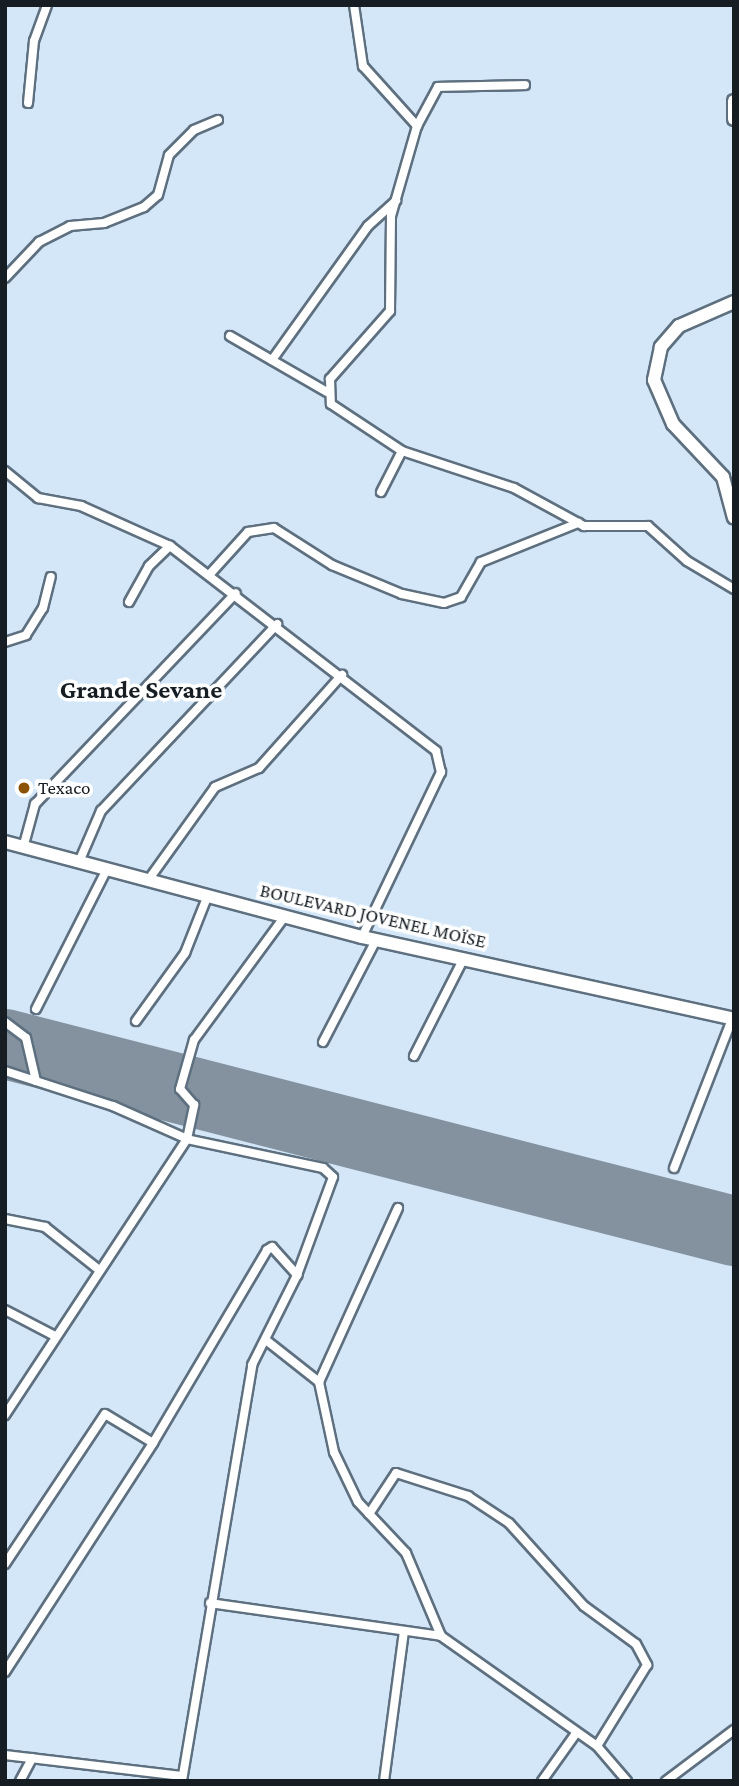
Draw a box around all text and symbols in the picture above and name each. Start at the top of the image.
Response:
district label: Grande Sevane [60,674,222,706]
place label: Texaco [38,777,91,799]
marker: Texaco [16,780,32,796]
street label: BOULEVARD JOVENEL MOÏSE [258,879,488,953]

